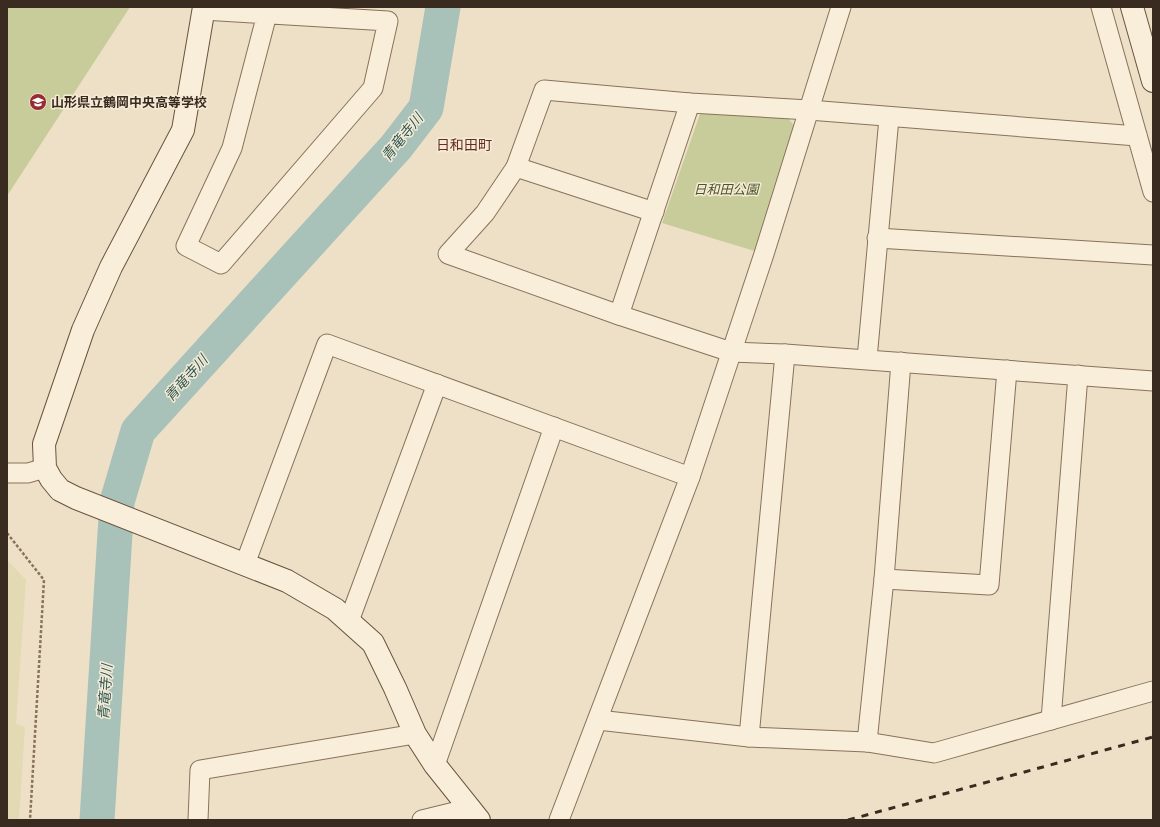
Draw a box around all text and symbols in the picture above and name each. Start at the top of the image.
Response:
school or university icon: 山形県立鶴岡中央高等学校 [28,92,48,112]
place label: 山形県立鶴岡中央高等学校 [51,95,207,110]
water label: 青竜寺川 [378,109,427,164]
district label: 日和田町 [436,137,492,153]
park label: 日和田公園 [693,182,760,197]
water label: 青竜寺川 [161,350,212,404]
water label: 青竜寺川 [95,662,115,720]

